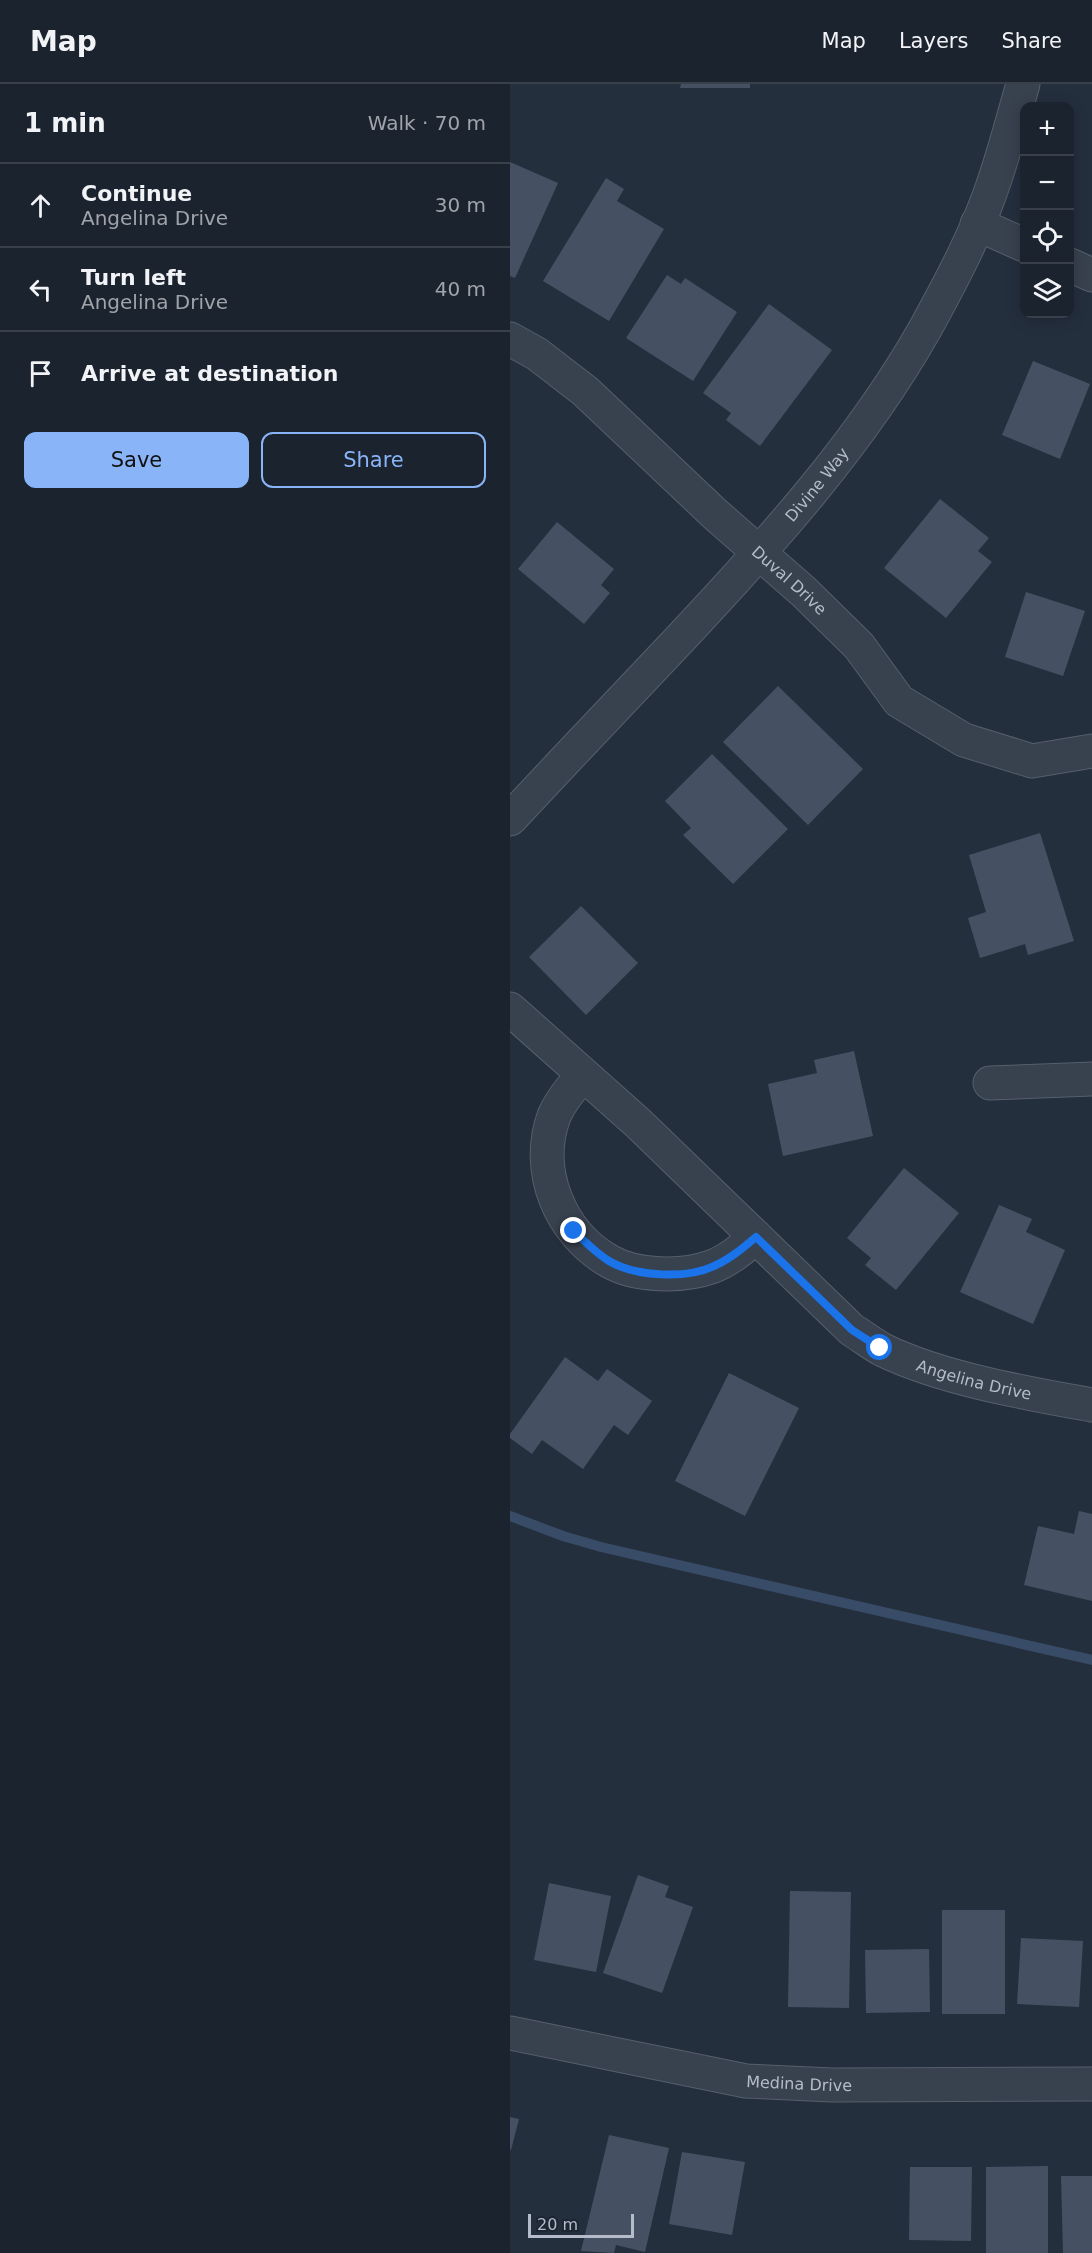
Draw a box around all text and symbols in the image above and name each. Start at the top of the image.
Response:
text: Map [30,25,97,58]
text: Map [822,29,866,53]
text: Layers [899,29,968,53]
text: Share [1001,29,1062,53]
map controls [1020,102,1074,318]
button: + [1020,102,1074,156]
text: 1 min [24,108,106,138]
text: Walk · 70 m [368,111,486,135]
button: − [1020,156,1074,210]
text: Continue [81,181,192,206]
icon: ahead [24,189,57,222]
text: 30 m [435,193,486,217]
text: Angelina Drive [81,206,228,230]
button: locate [1020,210,1074,264]
button: layers [1020,264,1074,318]
text: Turn left [81,265,186,290]
icon: left [24,273,57,306]
text: 40 m [435,277,486,301]
text: Angelina Drive [81,290,228,314]
icon: arrive [24,357,57,390]
text: Arrive at destination [81,361,338,386]
button: Save [24,432,249,488]
button: Share [261,432,486,488]
street label: Divine Way [781,444,852,525]
street label: Duval Drive [748,541,831,619]
route end [560,1217,586,1243]
route start [866,1334,892,1360]
street label: Angelina Drive [914,1355,1033,1403]
street label: Medina Drive [746,2072,852,2095]
scale bar [528,2211,634,2238]
text: 20 m [537,2215,578,2234]

